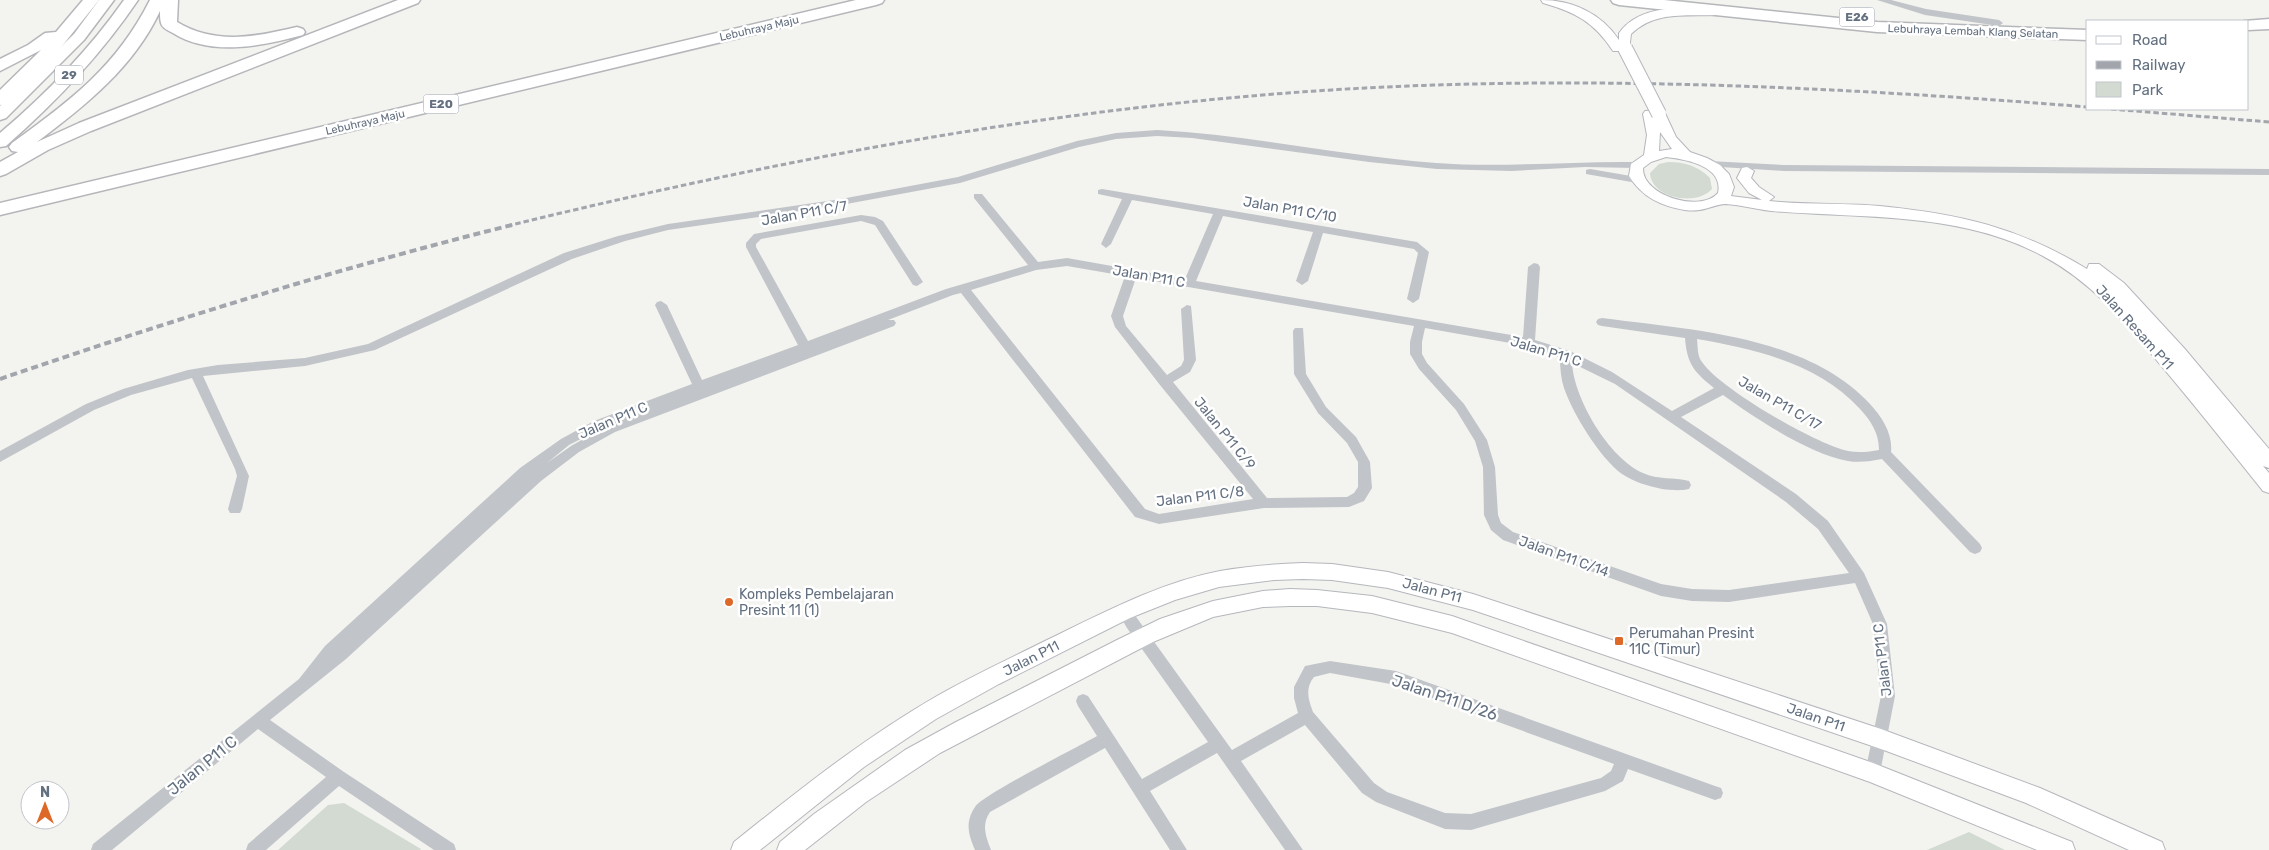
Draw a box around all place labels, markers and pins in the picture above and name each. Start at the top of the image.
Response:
place label: Kompleks Pembelajaran Presint 11 (1) [739,586,894,619]
marker: Kompleks Pembelajaran Presint 11 (1) [723,596,735,608]
place label: Perumahan Presint 11C (Timur) [1629,625,1755,658]
marker: Perumahan Presint 11C (Timur) [1613,635,1625,647]

